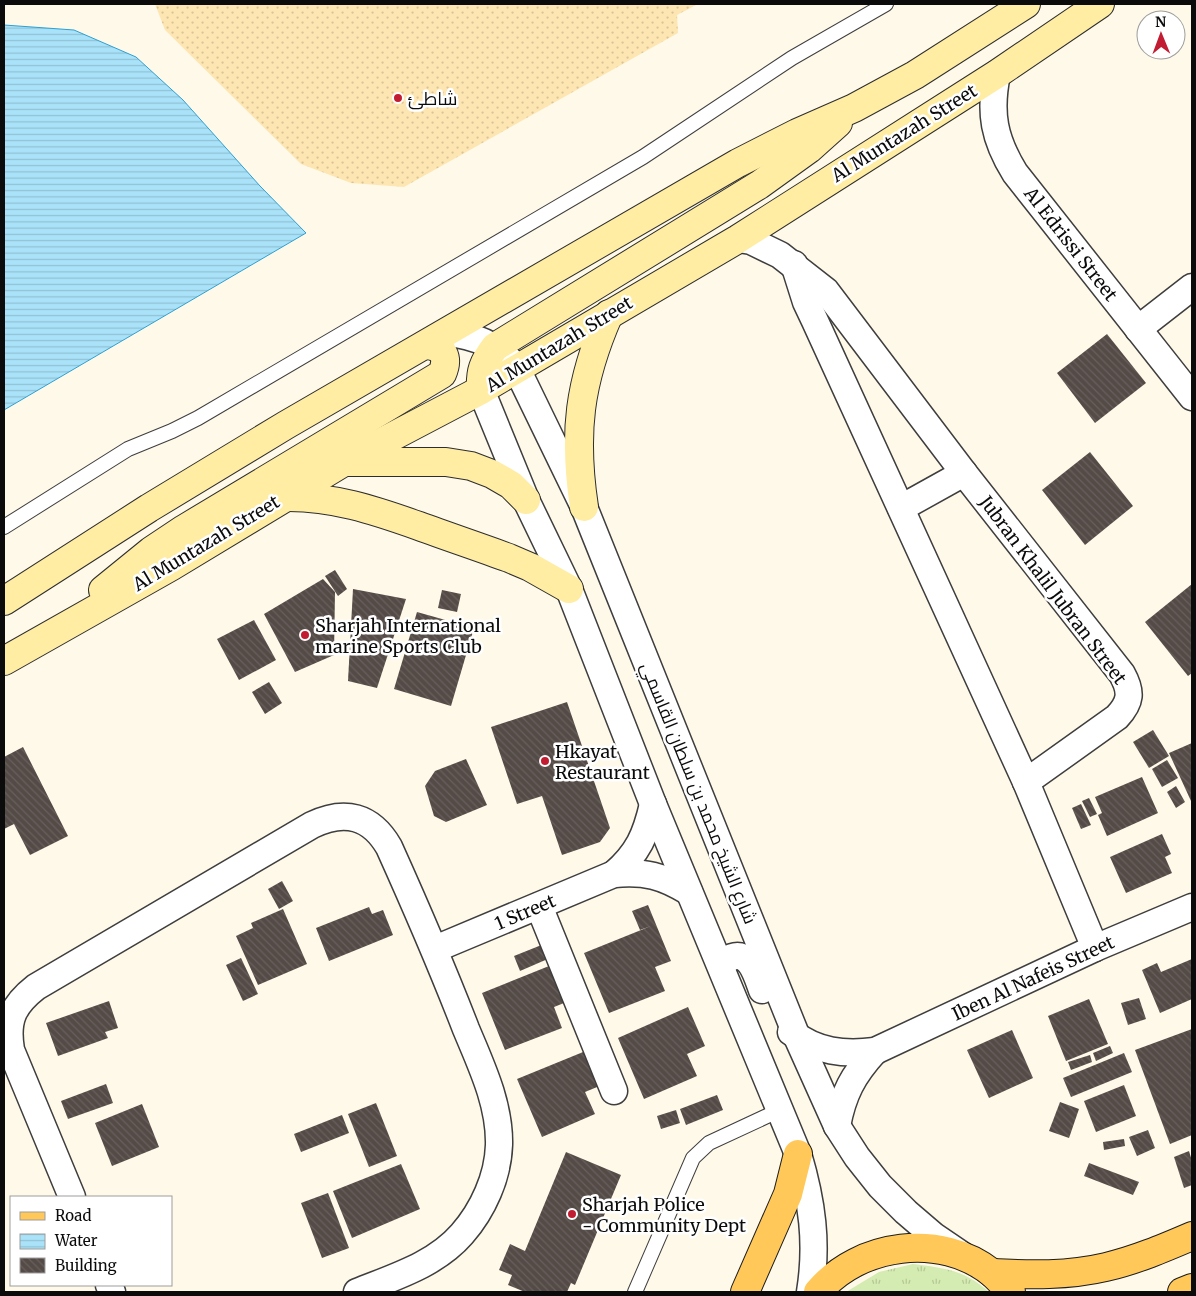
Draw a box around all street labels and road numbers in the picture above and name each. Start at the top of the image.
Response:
street label: Al Muntazah Street [826,79,981,188]
street label: Al Edrissi Street [1019,182,1123,306]
street label: Al Muntazah Street [480,291,637,397]
street label: Al Muntazah Street [127,490,284,596]
street label: Jubran Khalil Jubran Street [974,490,1132,689]
street label: شارع الشيخ محمد بن سلطان القاسمي [633,659,762,928]
street label: 1 Street [491,889,559,935]
street label: Iben Al Nafeis Street [948,930,1118,1026]

